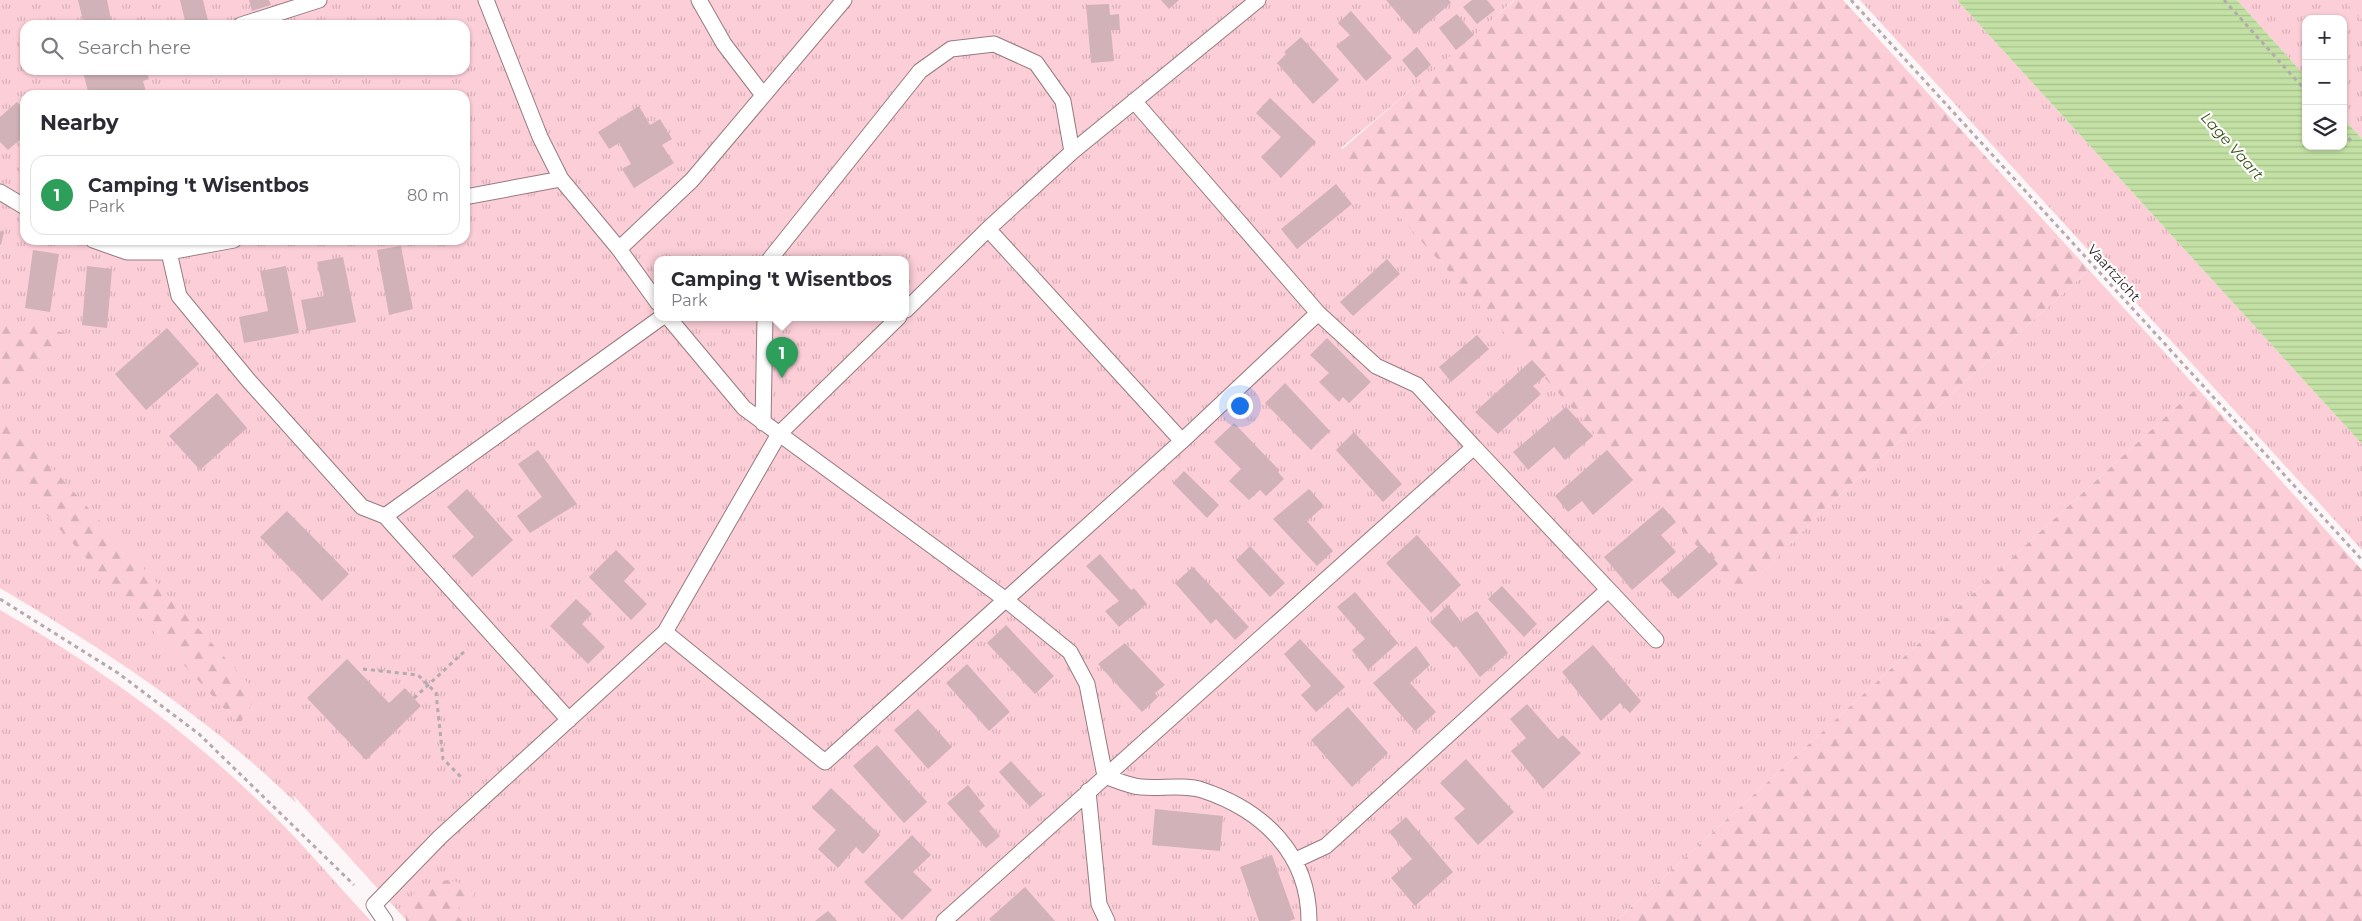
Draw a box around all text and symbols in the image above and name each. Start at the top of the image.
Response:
map controls [2302,15,2347,150]
button: + [2302,15,2347,60]
search box [20,20,470,75]
icon: search [38,34,66,62]
text: Search here [78,36,191,59]
button: − [2302,60,2347,105]
button: layers [2302,105,2347,150]
water label: Lage Vaart [2197,108,2268,183]
text: Nearby [40,110,119,135]
text: Camping 't Wisentbos [88,174,309,197]
text: 1 [54,186,60,205]
text: 80 m [407,186,449,205]
text: Park [88,197,125,216]
street label: Vaartzicht [2084,241,2145,306]
popup [654,256,909,321]
text: Camping 't Wisentbos [671,268,892,291]
text: Park [671,291,708,310]
pin: 1 [766,337,798,378]
your location [1227,393,1253,419]

